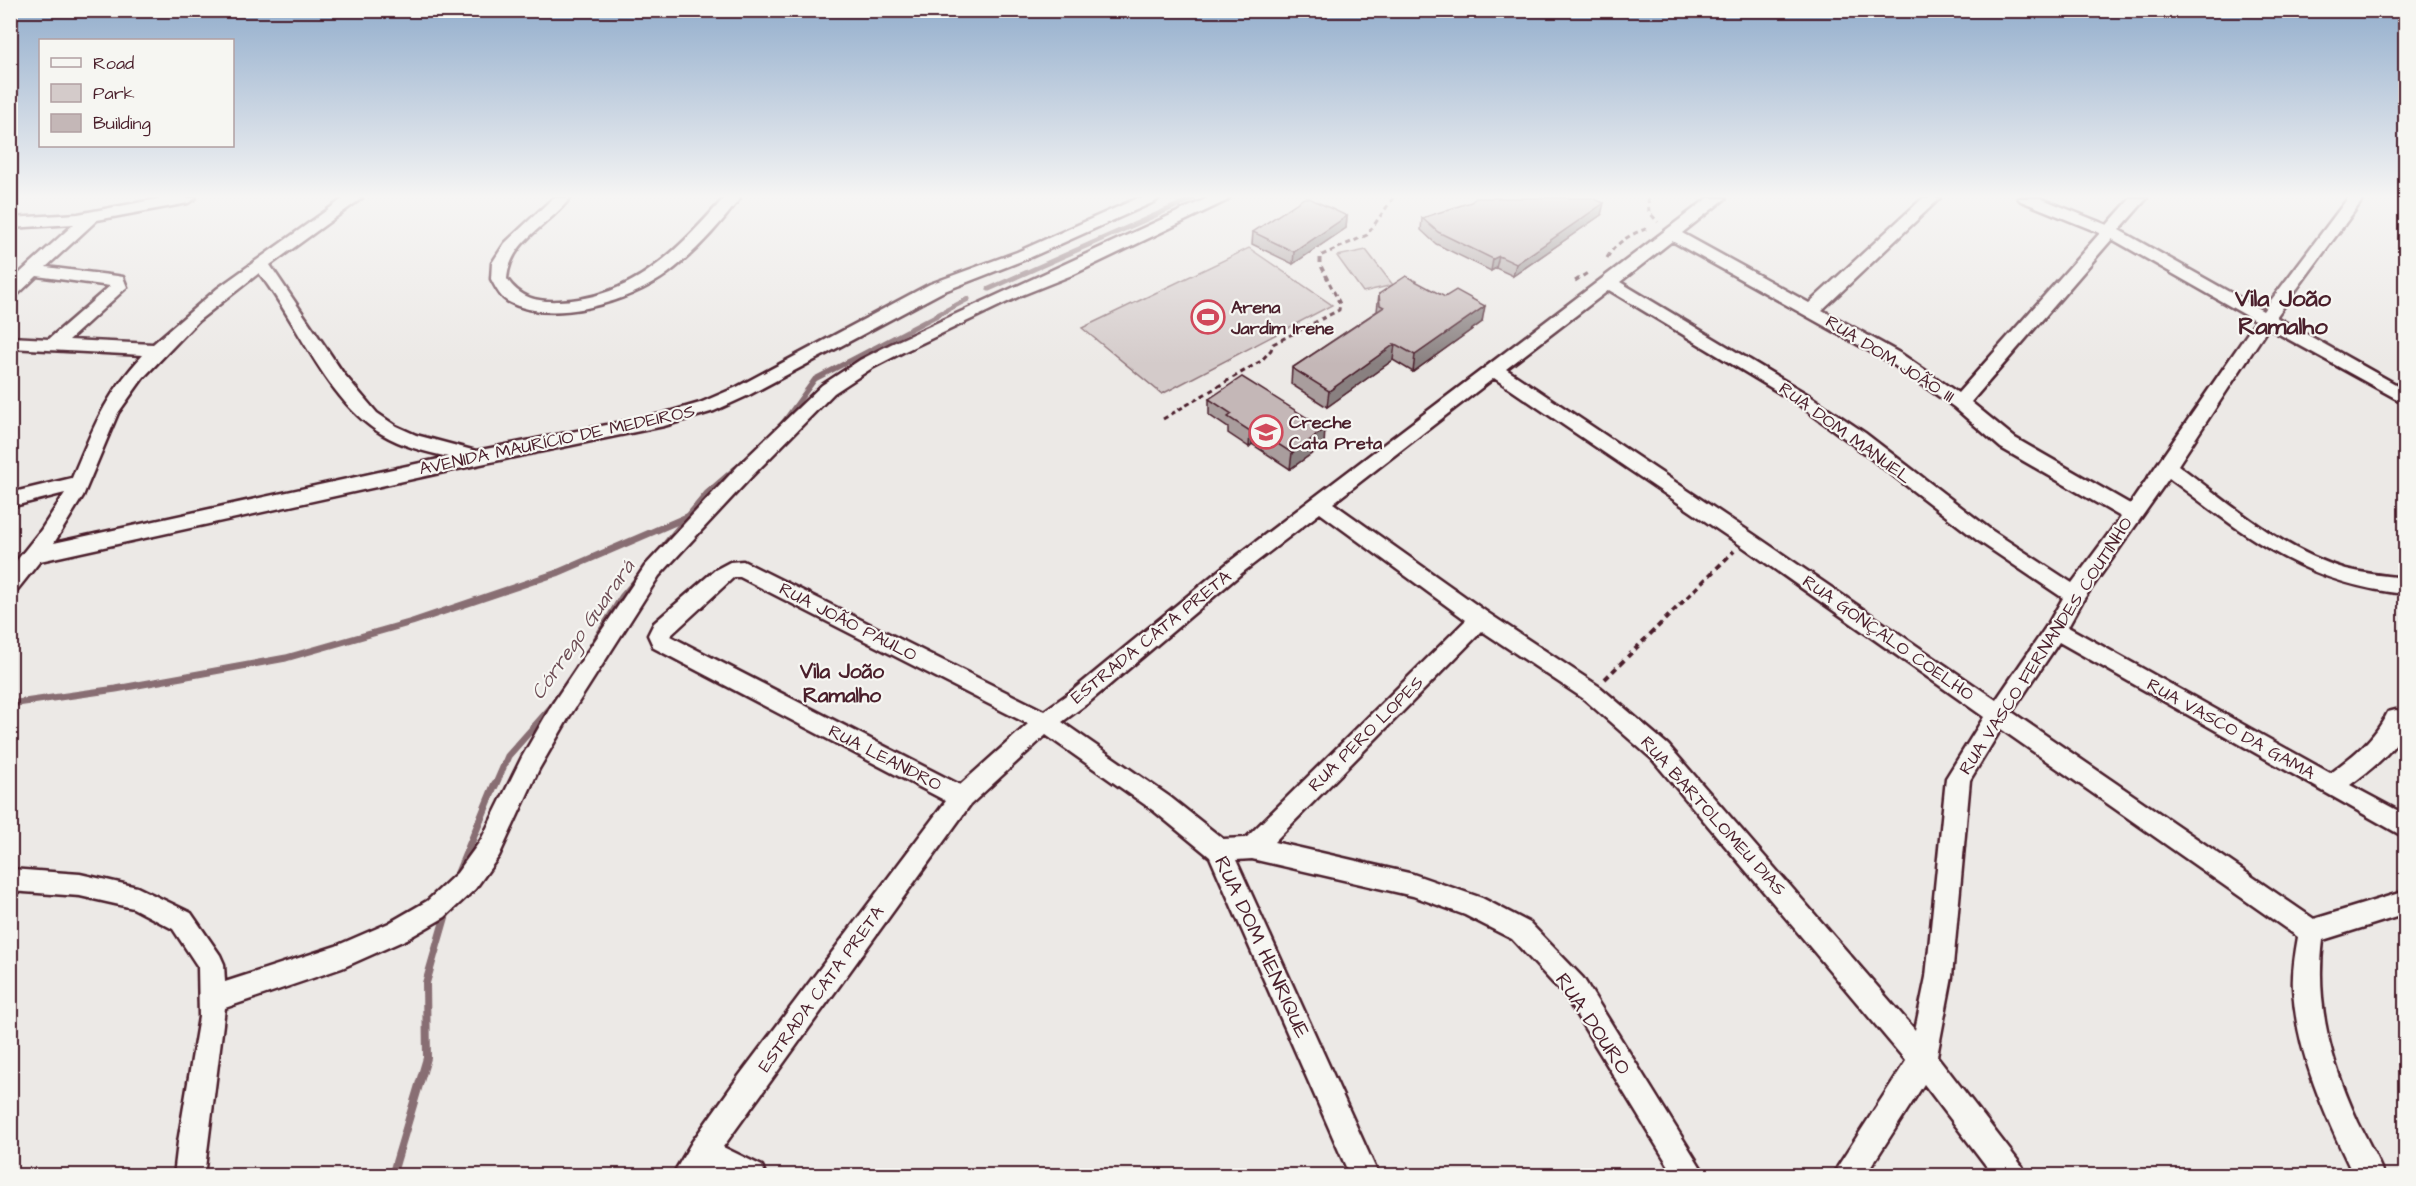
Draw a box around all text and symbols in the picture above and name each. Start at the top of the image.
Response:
legend [39,39,234,147]
text: Road [93,51,134,76]
text: Park [93,81,135,106]
text: Building [93,111,151,137]
district label: Vila João Ramalho [2234,282,2332,344]
place label: Arena Jardim Irene [1230,295,1334,341]
sports icon: Arena Jardim Irene [1190,299,1226,335]
street label: RUA DOM JOÃO III [1821,309,1959,409]
street label: RUA DOM MANUEL [1774,376,1917,490]
street label: AVENIDA MAURÍCIO DE MEDEIROS [417,399,697,481]
place label: Creche Cata Preta [1289,410,1383,456]
school or university icon: Creche Cata Preta [1248,414,1284,450]
street label: RUA VASCO FERNANDES COUTINHO [1953,512,2139,780]
water label: Córrego Guarará [524,554,643,706]
street label: ESTRADA CATA PRETA [1065,564,1237,710]
street label: RUA GONÇALO COELHO [1797,569,1979,707]
street label: RUA JOÃO PAULO [775,576,921,668]
district label: Vila João Ramalho [799,657,884,710]
street label: RUA PERO LOPES [1303,671,1429,797]
street label: RUA VASCO DA GAMA [2142,672,2320,786]
street label: RUA LEANDRO [824,719,946,797]
street label: RUA BARTOLOMEU DIAS [1634,731,1792,901]
street label: RUA DOM HENRIQUE [1207,851,1317,1043]
street label: ESTRADA CATA PRETA [752,900,890,1077]
street label: RUA DOURO [1548,967,1638,1081]

